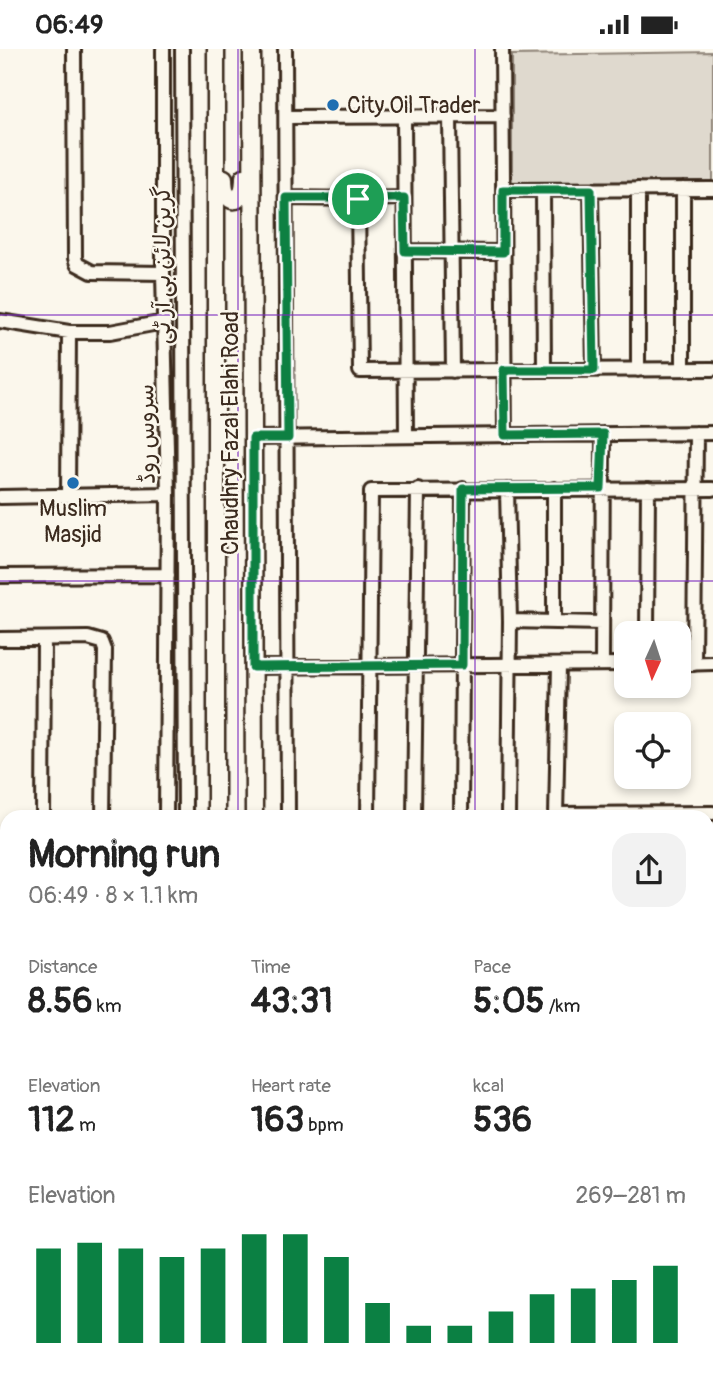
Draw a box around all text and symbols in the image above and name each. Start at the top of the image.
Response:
text: 06:49 [35,9,103,41]
place label: City Oil Trader [347,91,481,120]
marker: City Oil Trader [325,97,341,113]
pin [328,169,388,229]
icon: arrive [339,180,377,218]
street label: گرین لائن بی آر ٹی [148,186,177,344]
street label: Chaudhry Fazal Elahi Road [216,311,245,555]
street label: سروس روڈ [131,384,162,484]
marker: Muslim Masjid [65,475,81,491]
place label: Muslim Masjid [39,494,107,549]
north arrow [614,621,691,698]
map controls [614,621,691,789]
button: locate [614,712,691,789]
text: Morning run [28,831,220,879]
button: share [612,833,686,907]
text: 06:49 · 8 × 1.1 km [28,881,198,910]
text: Distance [28,955,97,979]
text: Time [251,955,290,979]
text: Pace [473,955,511,979]
text: 8.56 [28,979,93,1023]
text: 43:31 [251,979,333,1023]
text: 5:05 [473,979,545,1023]
text: km [93,994,122,1018]
text: /km [545,994,580,1018]
text: Elevation [28,1074,100,1098]
text: Heart rate [251,1074,331,1098]
text: kcal [473,1074,504,1098]
text: 112 [28,1098,75,1142]
text: 163 [251,1098,304,1142]
text: 536 [473,1098,532,1142]
text: m [75,1113,96,1137]
text: bpm [304,1113,344,1137]
text: Elevation [28,1181,116,1210]
text: 269–281 m [576,1181,686,1210]

